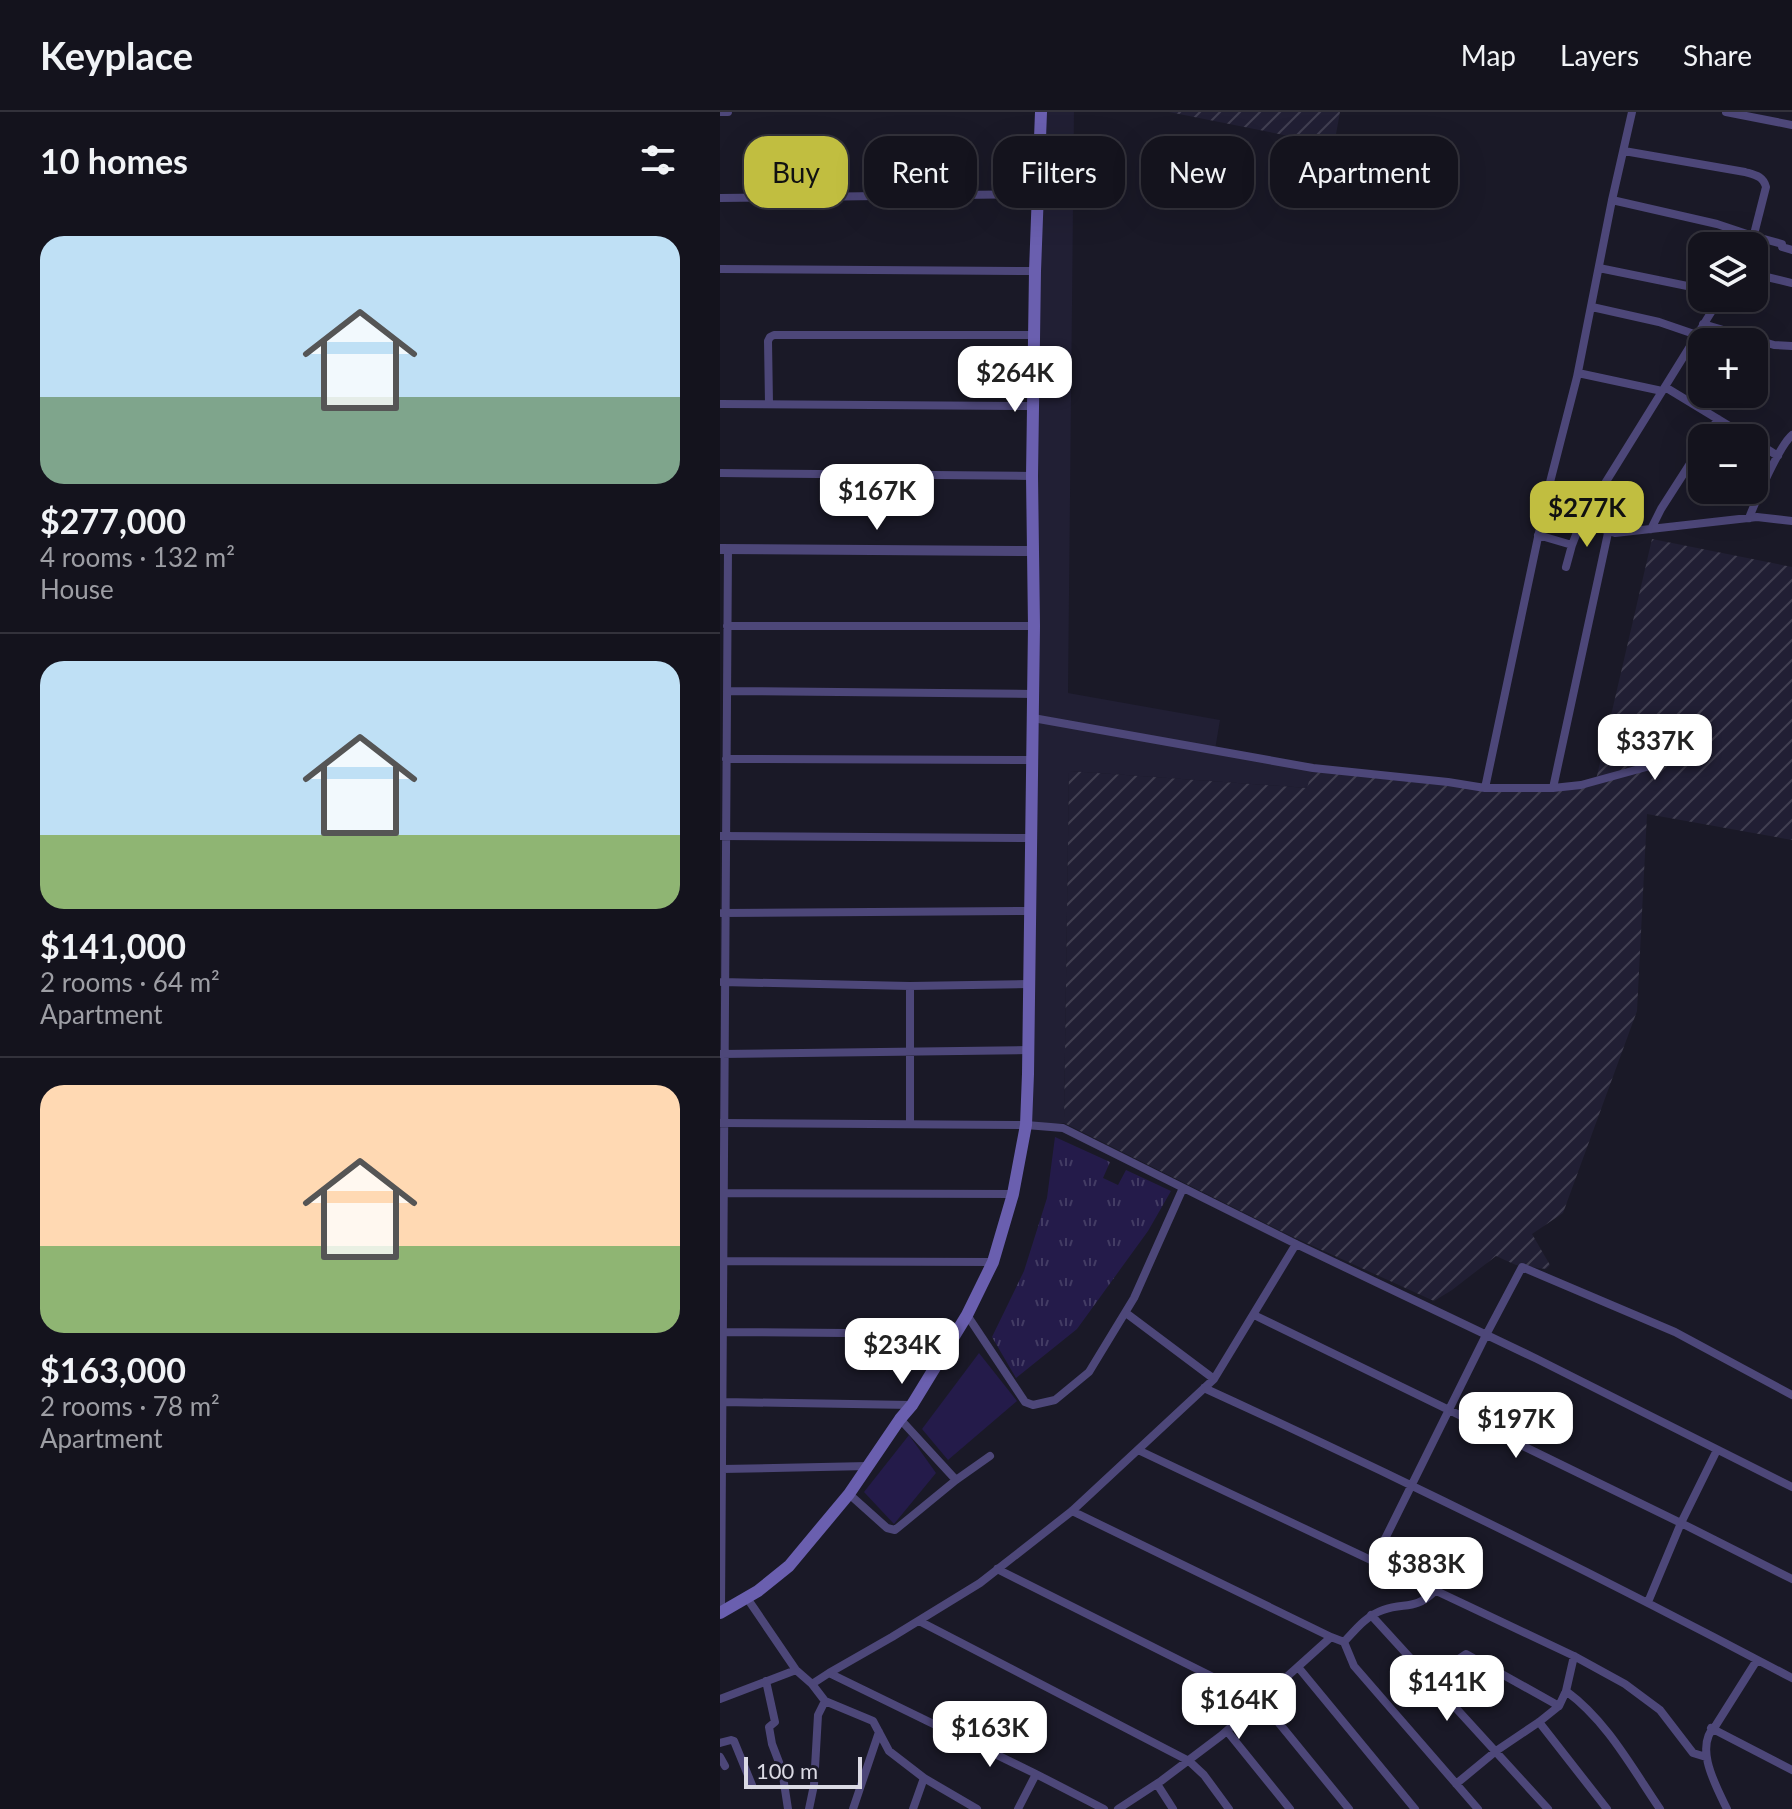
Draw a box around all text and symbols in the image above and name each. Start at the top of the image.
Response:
text: Keyplace [40,32,193,78]
text: Map [1461,38,1516,72]
text: Layers [1560,38,1639,72]
text: Share [1683,38,1752,72]
chip: Buy [744,136,848,208]
chip: Rent [864,136,977,208]
chip: Filters [993,136,1125,208]
chip: New [1141,136,1254,208]
chip: Apartment [1270,136,1458,208]
icon: filters [636,138,680,182]
text: 10 homes [40,140,188,181]
map controls [1688,232,1768,504]
button: layers [1688,232,1768,312]
icon: home [288,288,432,432]
button: + [1688,328,1768,408]
pin: $264K [959,346,1071,414]
text: $264K [976,356,1054,388]
button: − [1688,424,1768,504]
pin: $167K [821,464,933,532]
text: $167K [838,474,916,506]
pin: $277K [1531,481,1643,549]
text: $277K [1548,491,1626,523]
text: $277,000 [40,500,186,541]
text: 4 rooms · 132 m² [40,541,235,573]
text: House [40,573,114,605]
icon: home [288,713,432,857]
pin: $337K [1599,714,1711,782]
text: $337K [1616,724,1694,756]
text: $141,000 [40,925,186,966]
text: 2 rooms · 64 m² [40,966,220,998]
text: Apartment [40,998,163,1030]
icon: home [288,1137,432,1281]
pin: $234K [846,1318,958,1386]
text: $234K [863,1328,941,1360]
text: $163,000 [40,1349,186,1390]
text: 2 rooms · 78 m² [40,1390,220,1422]
pin: $197K [1460,1392,1572,1460]
text: $197K [1477,1402,1555,1434]
text: Apartment [40,1422,163,1454]
pin: $383K [1370,1537,1482,1605]
text: $383K [1387,1547,1465,1579]
pin: $141K [1391,1655,1503,1723]
text: $141K [1408,1665,1486,1697]
pin: $164K [1183,1673,1295,1741]
text: $164K [1200,1683,1278,1715]
pin: $163K [934,1701,1046,1769]
text: $163K [951,1711,1029,1743]
scale bar [744,1753,862,1789]
text: 100 m [756,1757,818,1784]

